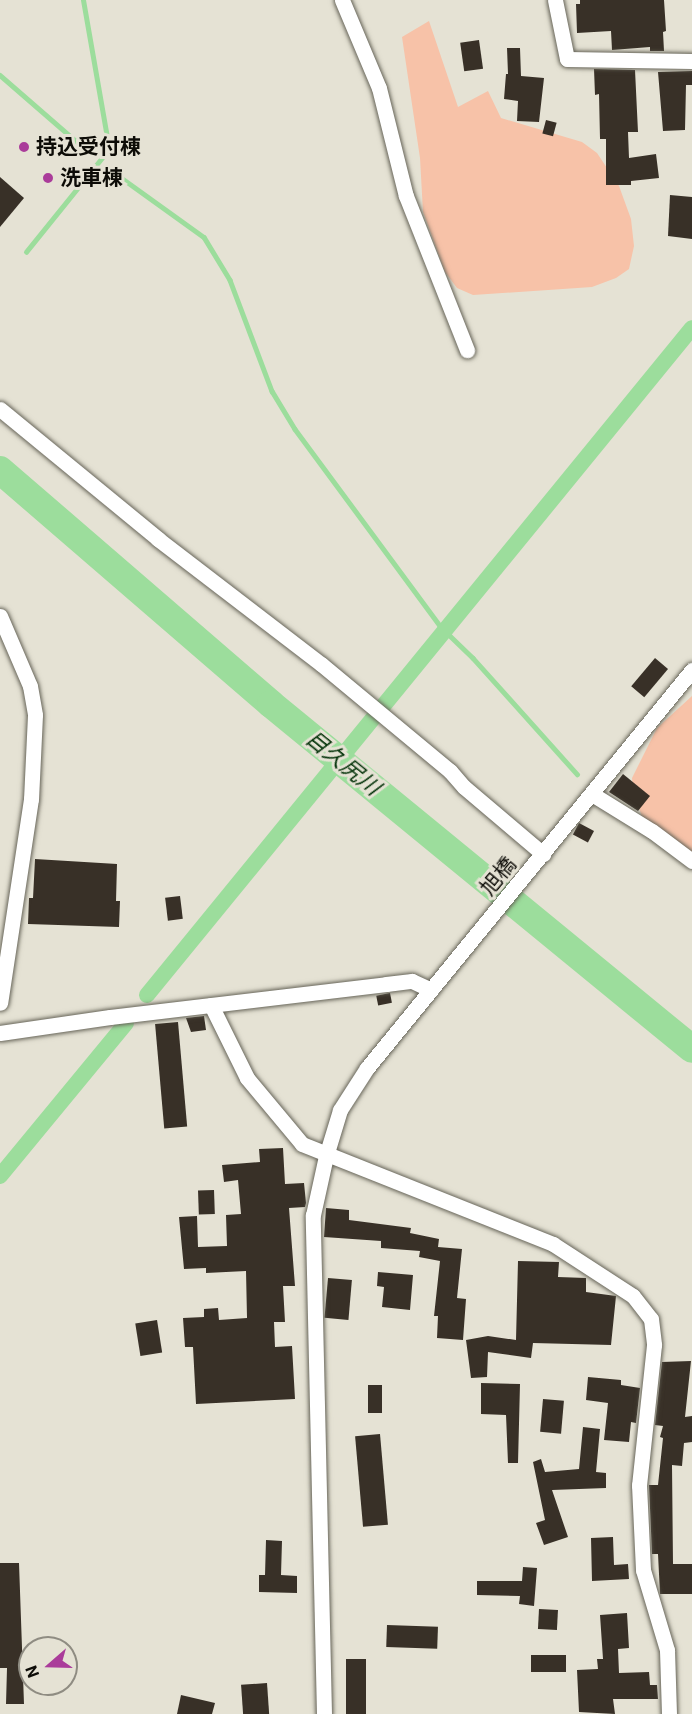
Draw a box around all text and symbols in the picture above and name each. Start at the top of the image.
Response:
place label: 持込受付棟 [36,134,141,160]
marker: 持込受付棟 [17,140,31,154]
place label: 洗車棟 [60,165,123,191]
marker: 洗車棟 [41,171,55,185]
water label: 目久尻川 [300,725,386,801]
street label: 旭橋 [475,852,521,900]
north arrow [18,1636,78,1696]
text: N [22,1663,43,1680]

